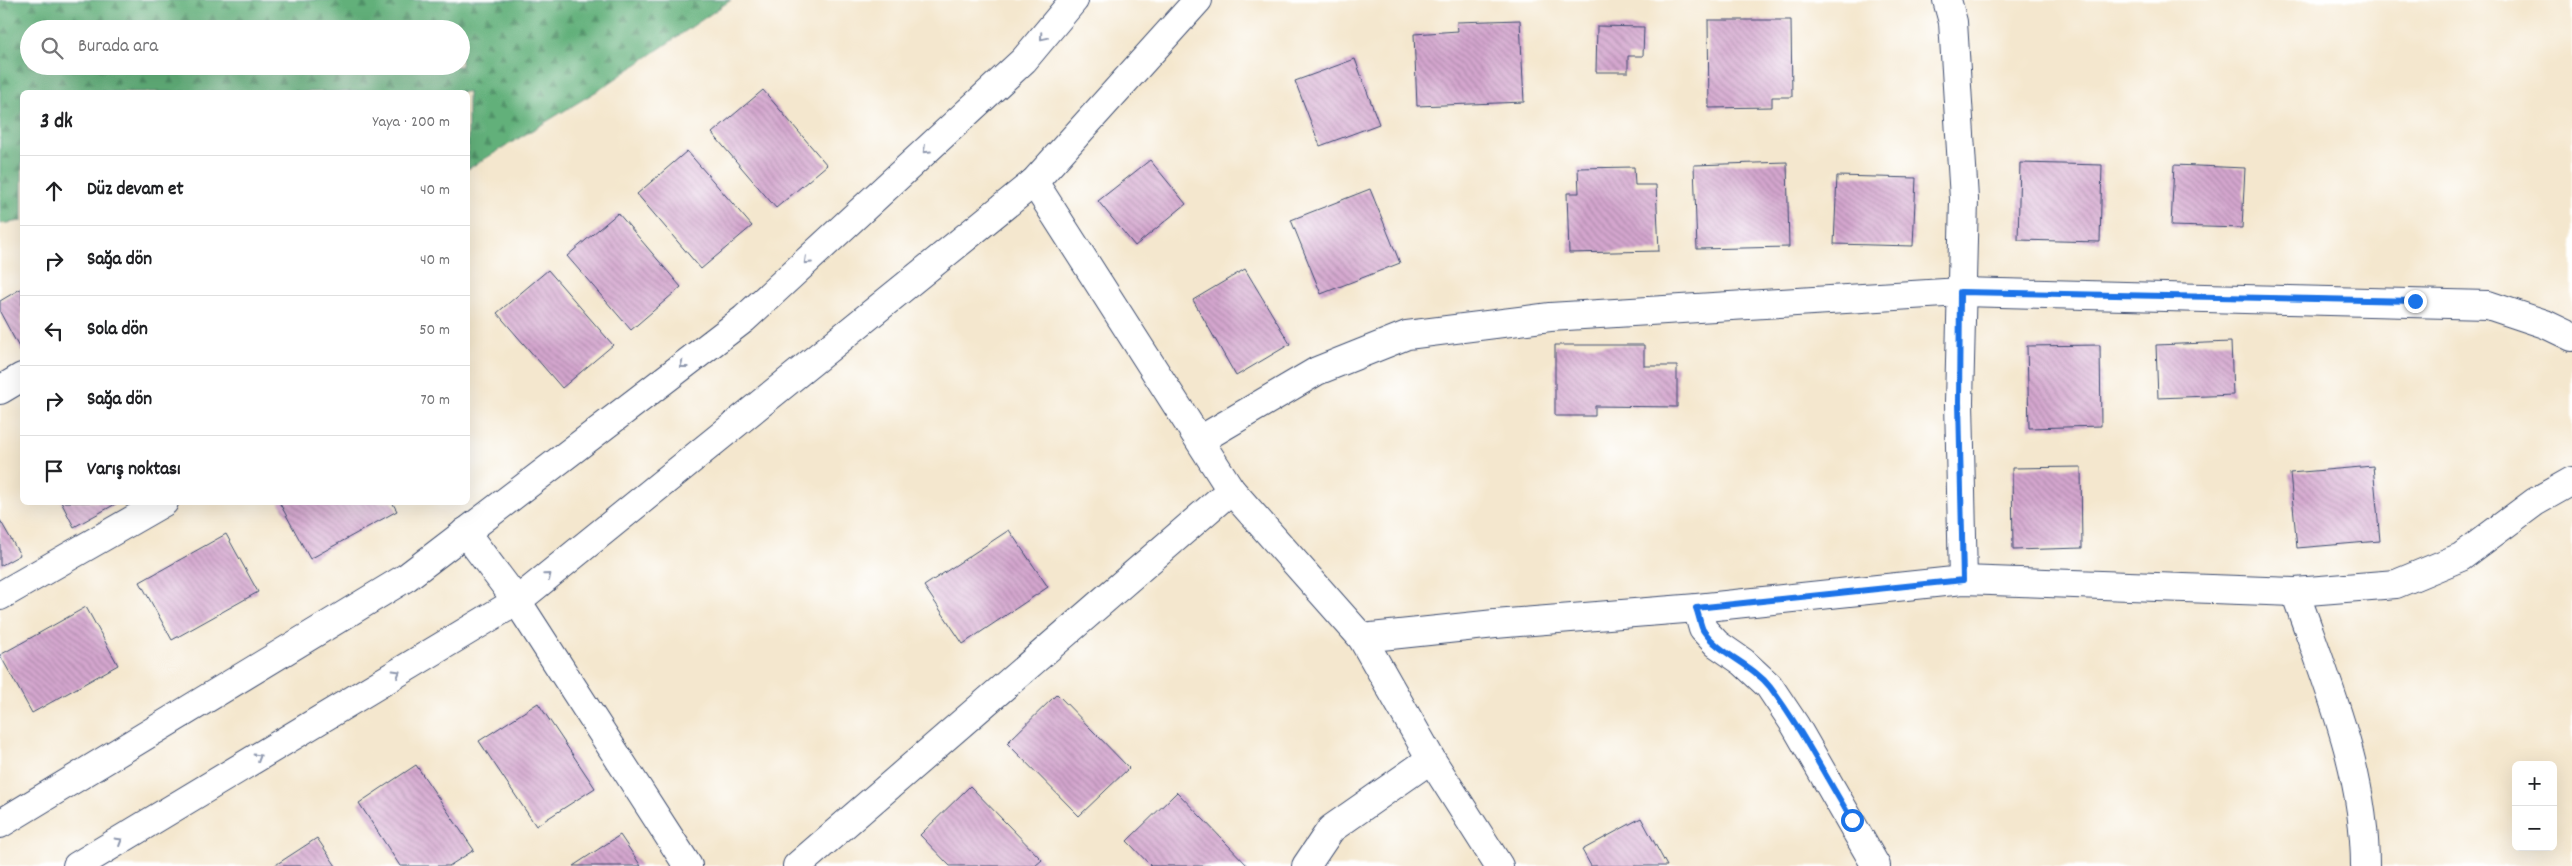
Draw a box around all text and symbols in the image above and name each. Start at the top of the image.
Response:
search box [20,20,470,75]
one-way arrow [1039,32,1048,41]
icon: search [38,34,66,62]
text: Burada ara [78,34,158,61]
text: 3 dk [40,108,73,138]
text: Yaya · 200 m [373,111,450,134]
one-way arrow [923,144,932,153]
icon: ahead [40,177,68,205]
text: Düz devam et [87,177,183,204]
text: 40 m [420,179,450,202]
icon: right [40,247,68,275]
text: Sağa dön [87,247,152,274]
text: 40 m [420,249,450,272]
one-way arrow [803,255,812,264]
route end [2404,290,2427,313]
icon: left [40,317,68,345]
text: Sola dön [87,317,148,344]
text: 50 m [419,319,450,342]
one-way arrow [680,360,689,368]
icon: right [40,387,68,415]
text: Sağa dön [87,387,152,414]
text: 70 m [420,389,450,412]
icon: arrive [40,457,68,485]
text: Varış noktası [87,457,181,484]
one-way arrow [543,572,552,581]
one-way arrow [392,670,401,680]
one-way arrow [253,753,262,763]
map controls [2512,761,2557,851]
button: + [2512,761,2557,806]
button: − [2512,806,2557,851]
route start [1841,809,1864,832]
one-way arrow [114,837,123,847]

